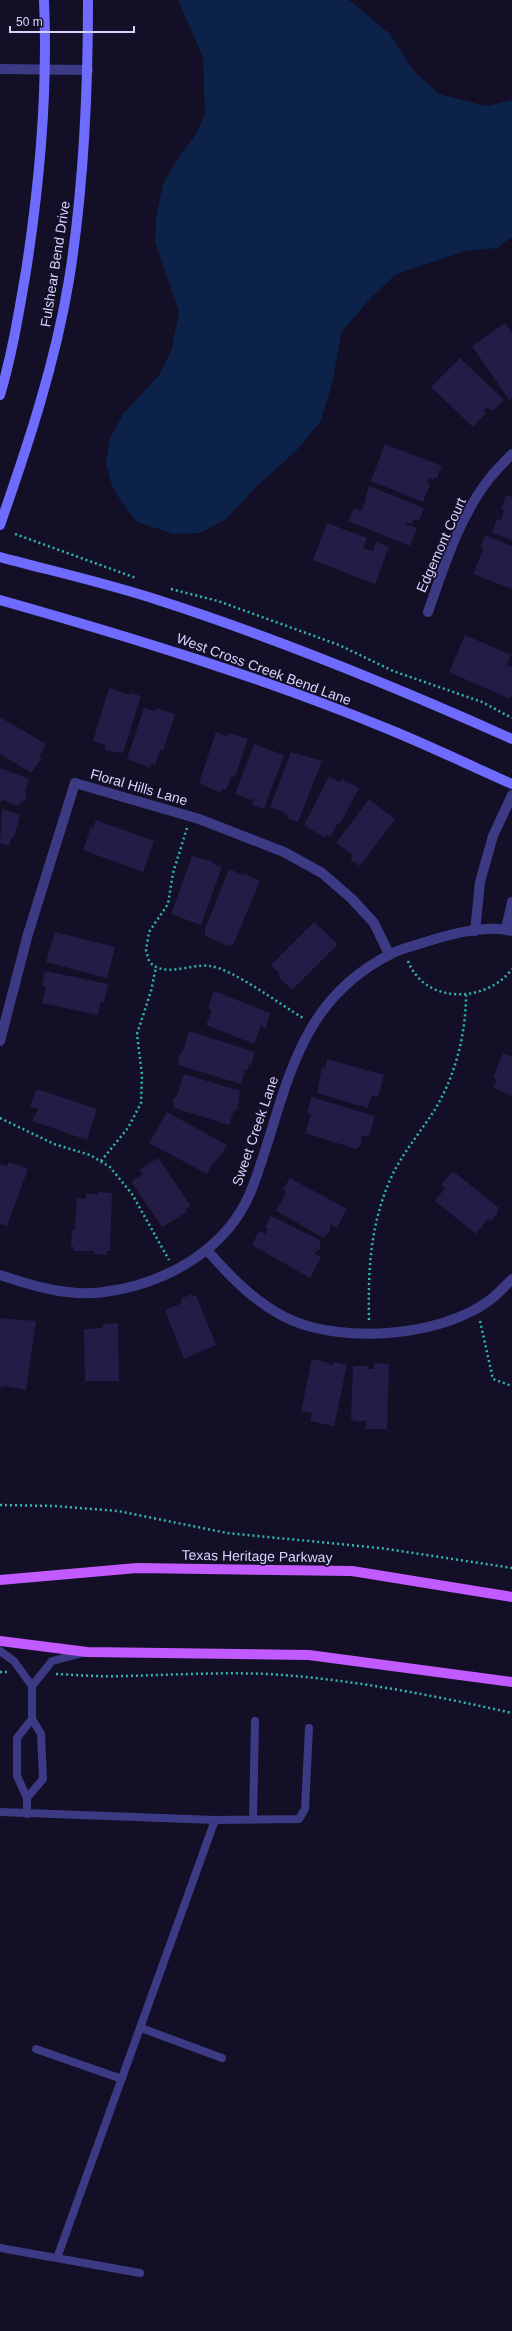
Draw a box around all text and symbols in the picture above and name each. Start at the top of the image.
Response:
scale bar [10,8,134,34]
text: 50 m [16,15,43,29]
street label: Fulshear Bend Drive [37,200,73,328]
street label: Edgemont Court [413,495,469,595]
street label: West Cross Creek Bend Lane [174,630,354,708]
street label: Floral Hills Lane [89,765,190,809]
street label: Sweet Creek Lane [229,1074,281,1188]
street label: Texas Heritage Parkway [181,1547,333,1565]

